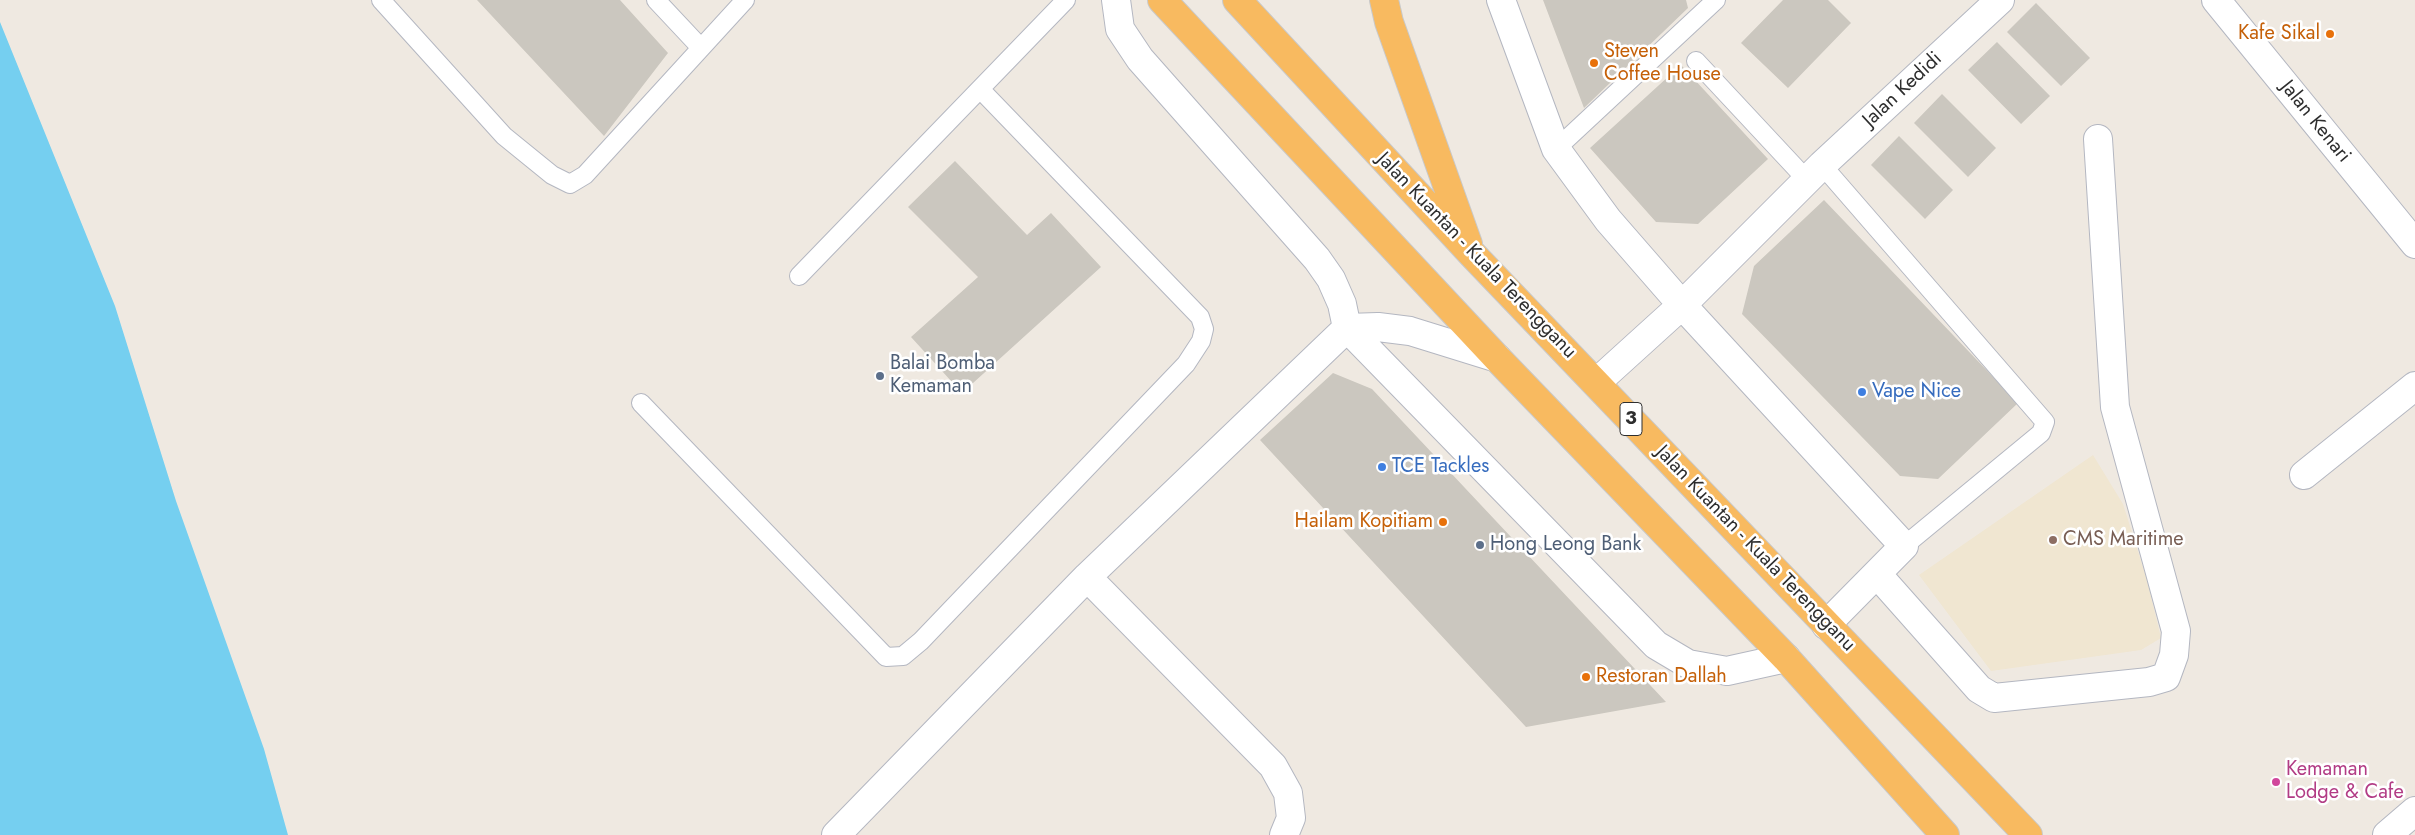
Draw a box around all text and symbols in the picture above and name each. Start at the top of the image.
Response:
place label: Kafe Sikal [2238,22,2320,46]
marker: Kafe Sikal [2324,28,2336,40]
place label: Steven Coffee House [1604,40,1721,87]
street label: Jalan Kedidi [1858,47,1948,133]
marker: Steven Coffee House [1588,57,1600,69]
street label: Jalan Kenari [2275,76,2355,168]
street label: Jalan Kuantan - Kuala Terengganu [1371,148,1581,364]
place label: Balai Bomba Kemaman [890,352,995,399]
marker: Balai Bomba Kemaman [874,370,886,382]
place label: Vape Nice [1872,380,1961,404]
marker: Vape Nice [1856,386,1868,398]
road number: 3 [1620,402,1642,436]
street label: Jalan Kuantan - Kuala Terengganu [1650,441,1860,657]
place label: TCE Tackles [1392,455,1489,479]
marker: TCE Tackles [1376,461,1388,473]
place label: Hailam Kopitiam [1295,510,1433,534]
marker: Hailam Kopitiam [1437,516,1449,528]
place label: CMS Maritime [2063,528,2184,552]
place label: Hong Leong Bank [1490,533,1641,557]
marker: CMS Maritime [2047,534,2059,546]
marker: Hong Leong Bank [1474,539,1486,551]
place label: Restoran Dallah [1596,665,1727,689]
marker: Restoran Dallah [1580,671,1592,683]
place label: Kemaman Lodge & Cafe [2286,758,2404,805]
marker: Kemaman Lodge & Cafe [2270,776,2282,788]

